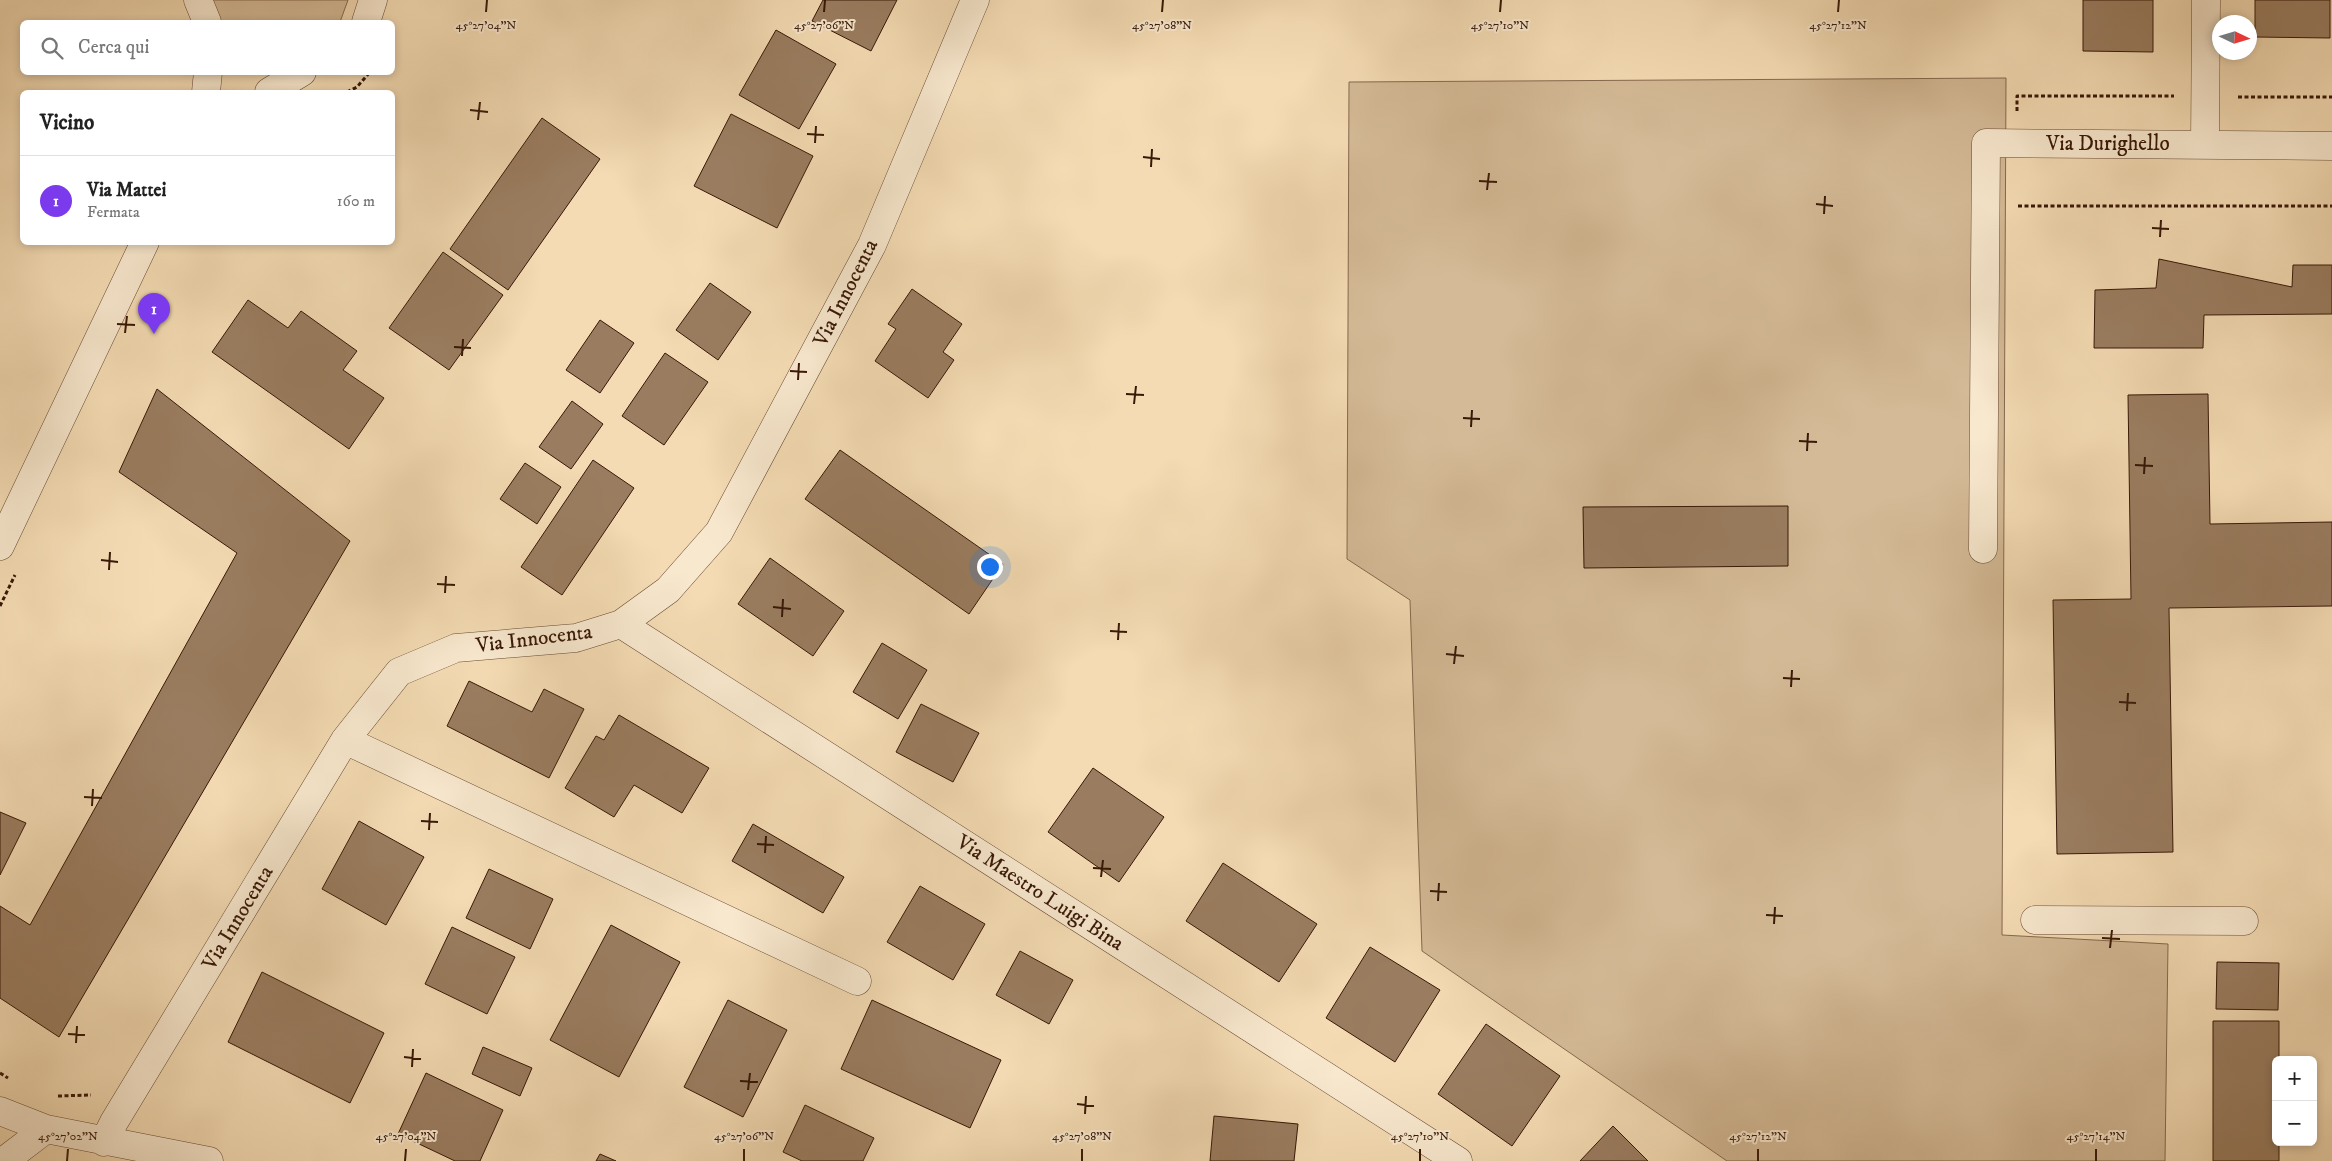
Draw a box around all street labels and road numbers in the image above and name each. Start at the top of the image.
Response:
street label: Via Durighello [2045,131,2170,157]
street label: Via Innocenta [807,235,884,352]
street label: Via Innocenta [473,619,594,659]
street label: Via Maestro Luigi Bina [951,829,1129,957]
street label: Via Innocenta [196,861,279,976]

